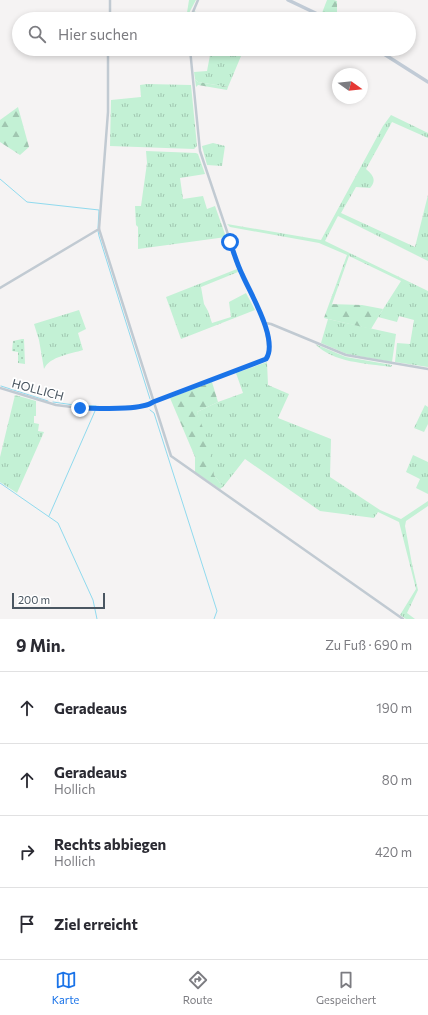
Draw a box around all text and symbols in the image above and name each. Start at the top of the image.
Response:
search box [12,12,416,56]
icon: search [26,23,48,45]
text: Hier suchen [58,25,138,43]
north arrow [332,68,368,104]
route start [221,233,239,251]
street label: HOLLICH [11,375,65,403]
route end [71,399,89,417]
scale bar [12,591,105,610]
text: 200 m [18,593,50,606]
text: 9 Min. [16,635,65,656]
text: Zu Fuß · 690 m [325,637,412,653]
icon: ahead [16,697,38,719]
text: Geradeaus [54,699,127,717]
text: 190 m [376,700,412,716]
text: Geradeaus [54,763,127,781]
icon: ahead [16,769,38,791]
text: 80 m [382,772,412,788]
text: Hollich [54,781,95,797]
text: Rechts abbiegen [54,835,166,853]
icon: right [16,841,38,863]
text: 420 m [375,844,412,860]
text: Hollich [54,853,95,869]
icon: arrive [16,913,38,935]
text: Ziel erreicht [54,915,138,933]
tab: Karte [52,969,79,1006]
tab: Route [183,969,213,1006]
tab: Gespeichert [316,969,376,1006]

